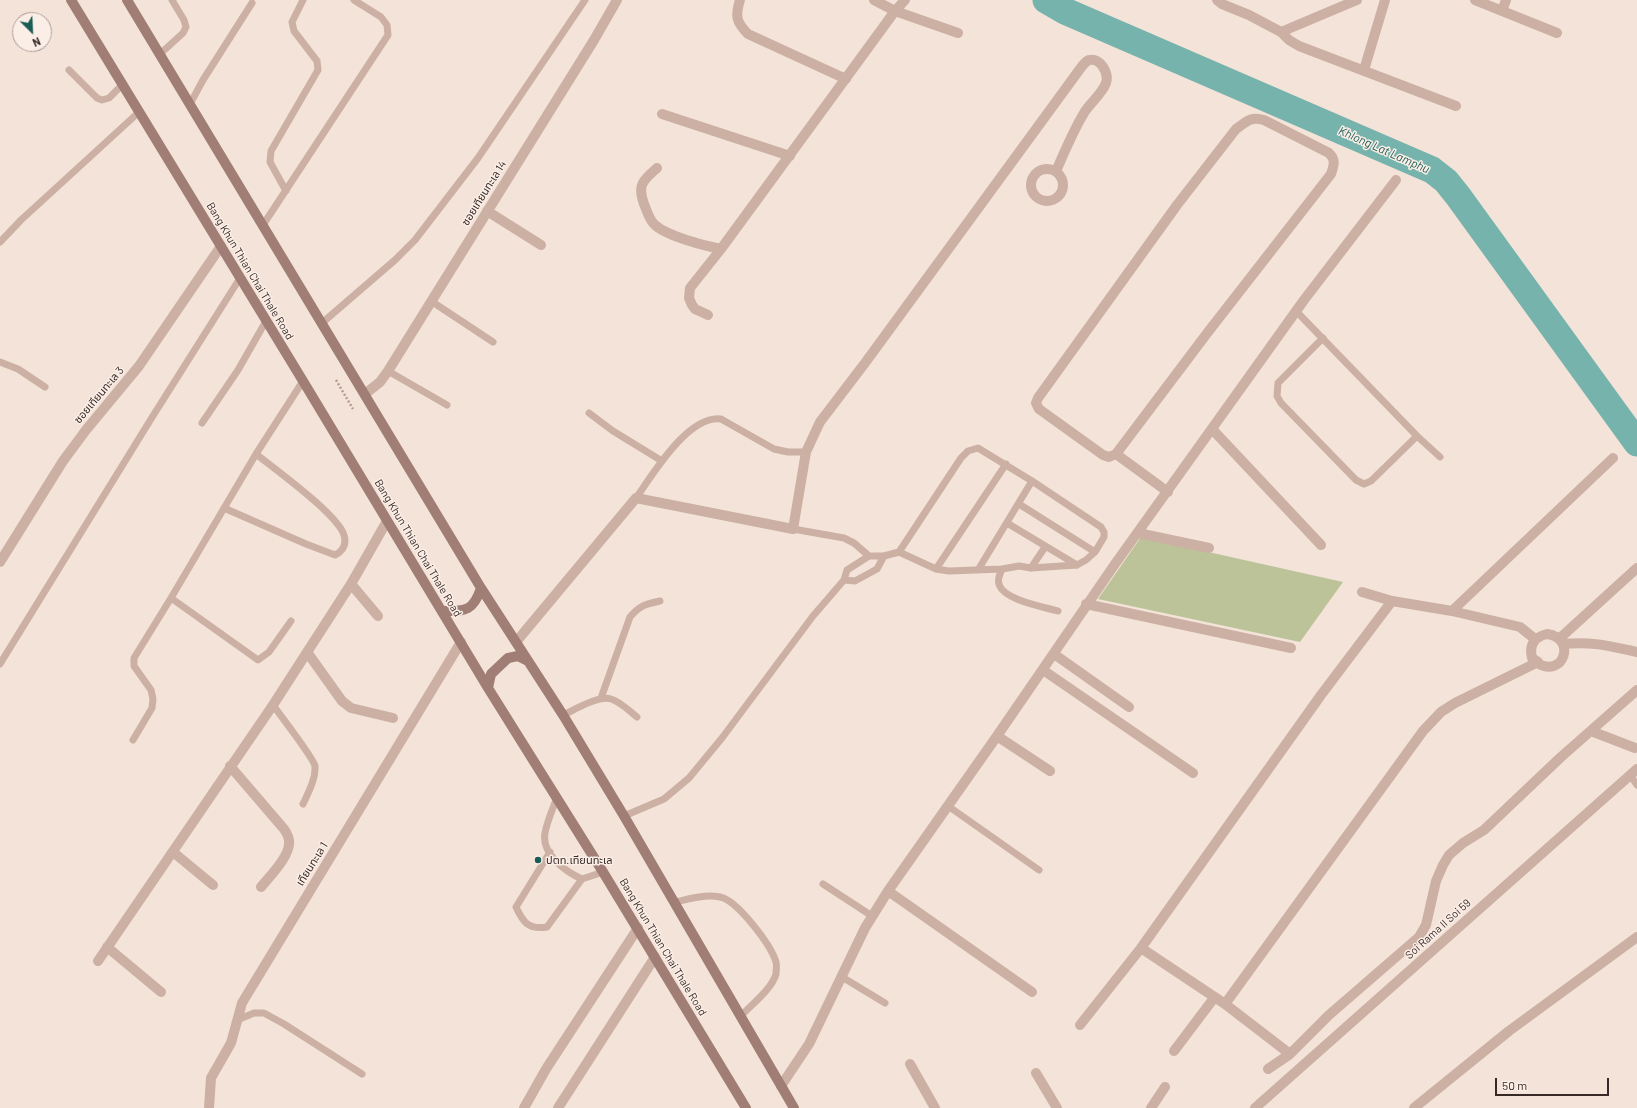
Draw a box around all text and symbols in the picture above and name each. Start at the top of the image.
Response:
north arrow [12,12,52,52]
text: N [31,35,43,50]
water label: Khlong Lat Lamphu [1336,123,1432,177]
street label: ซอยเทียนทะเล 14 [459,158,509,228]
street label: Bang Khun Thian Chai Thale Road [204,200,296,342]
street label: ซอยเทียนทะเล 3 [71,364,127,426]
street label: Bang Khun Thian Chai Thale Road [372,477,464,619]
street label: เทียนทะเล 1 [293,840,331,888]
place label: ปตท.เทียนทะเล [546,853,612,867]
marker: ปตท.เทียนทะเล [533,855,543,865]
street label: Bang Khun Thian Chai Thale Road [617,876,709,1018]
street label: Soi Rama II Soi 59 [1403,896,1473,962]
scale bar [1497,1070,1611,1096]
text: 50 m [1502,1078,1527,1092]

